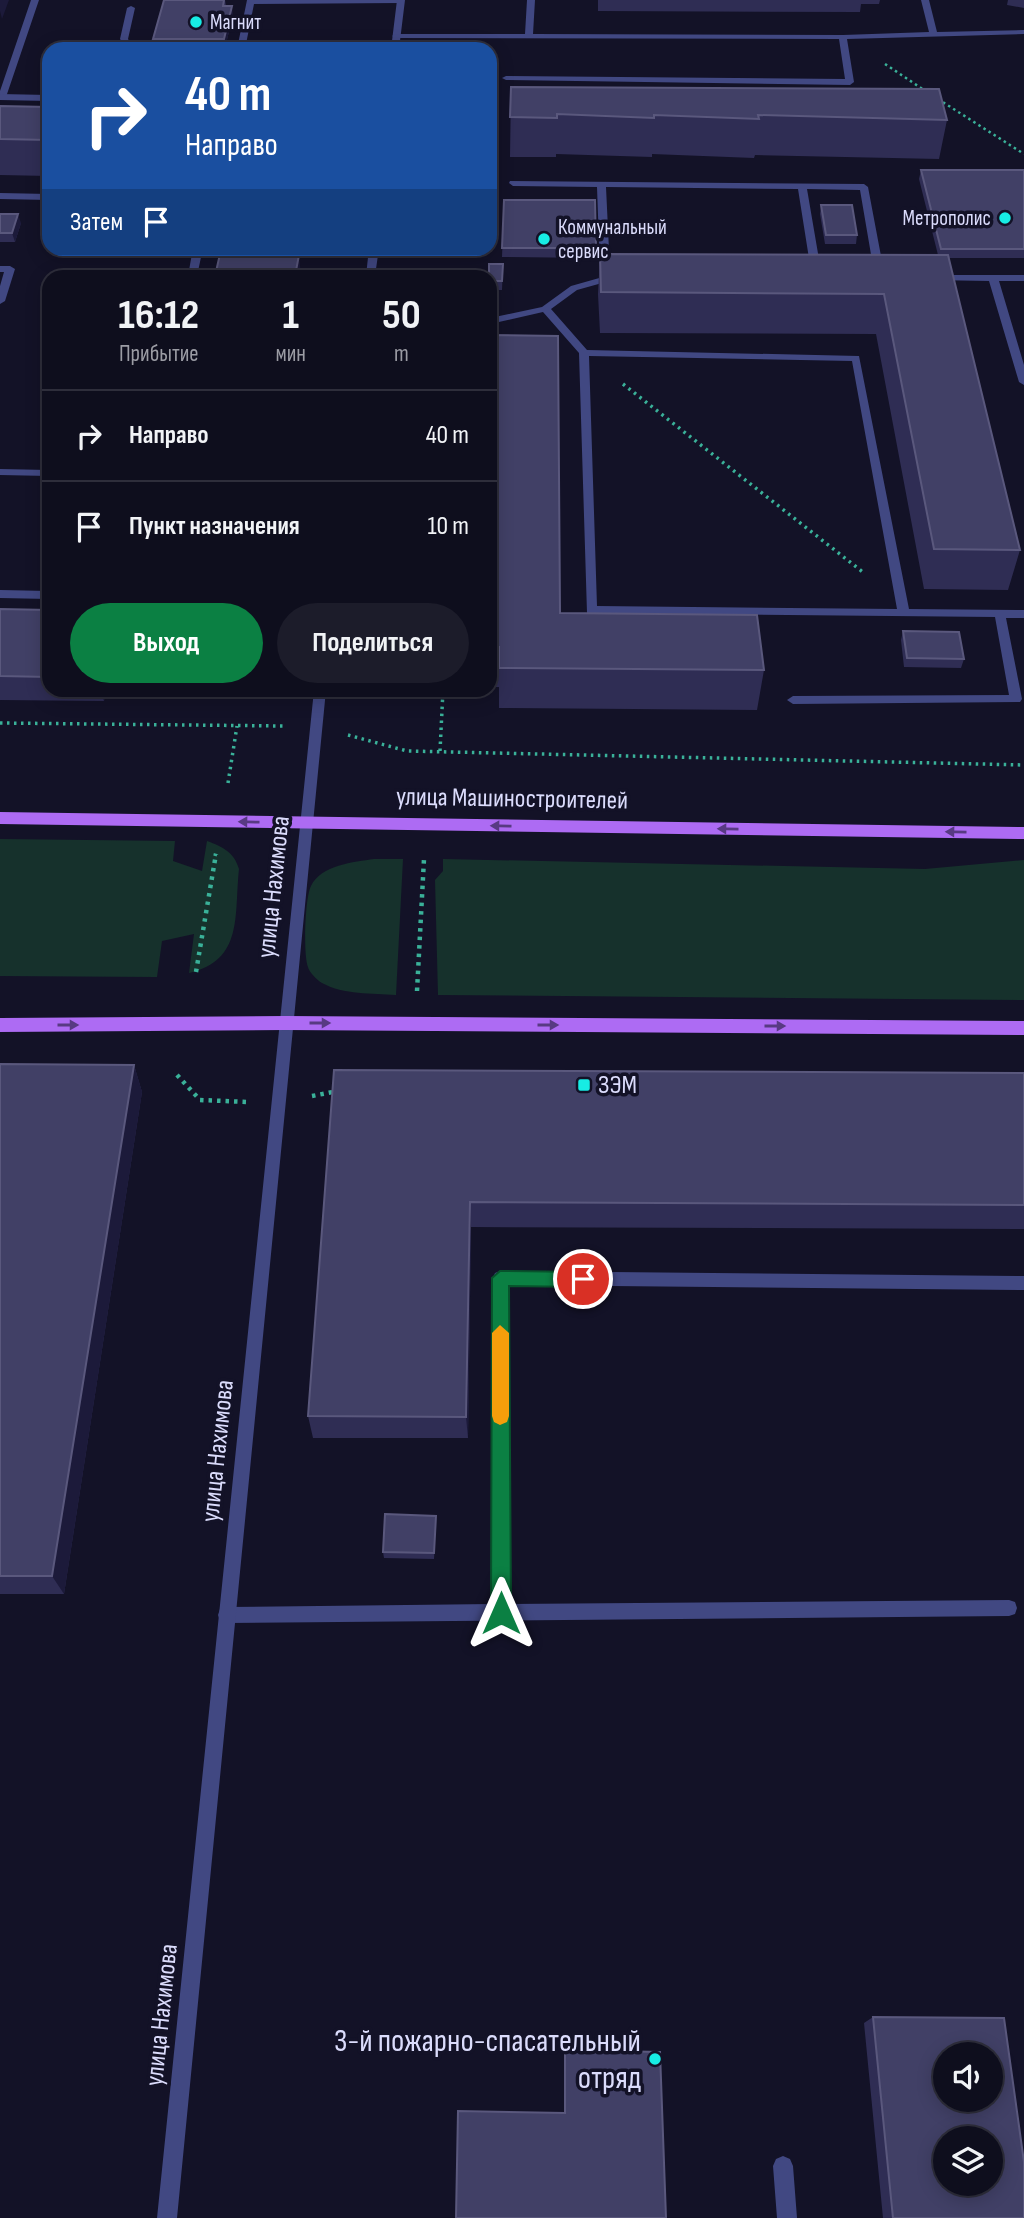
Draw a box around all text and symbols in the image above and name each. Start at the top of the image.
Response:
place label: Магнит [210,10,261,35]
marker: Магнит [188,14,204,30]
text: 40 m [185,66,271,125]
icon: right [70,70,161,161]
text: Направо [185,126,278,165]
icon: arrive [137,203,175,241]
place label: Метрополис [902,206,991,231]
text: Затем [70,207,123,238]
marker: Метрополис [997,210,1013,226]
place label: Коммунальный сервис [558,215,667,264]
marker: Коммунальный сервис [536,231,552,247]
text: 16:12 [118,290,199,341]
text: 1 [283,290,299,341]
text: 50 [382,290,421,341]
text: Прибытие [119,340,199,368]
text: мин [276,340,306,368]
text: m [394,340,409,368]
icon: right [70,417,108,455]
text: Направо [129,420,208,451]
text: 40 m [426,420,469,451]
icon: arrive [70,508,108,546]
text: Пункт назначения [129,511,300,542]
text: 10 m [427,511,469,542]
button: Выход [70,603,263,683]
button: Поделиться [277,603,469,683]
street label: улица Машиностроителей [396,781,628,817]
street label: улица Нахимова [251,814,297,960]
one-way arrow [238,816,260,827]
one-way arrow [490,820,512,831]
one-way arrow [717,823,739,835]
one-way arrow [945,826,967,838]
one-way arrow [309,1017,331,1029]
one-way arrow [57,1019,79,1031]
one-way arrow [537,1019,559,1031]
one-way arrow [764,1021,786,1032]
place label: ЗЭМ [598,1070,637,1101]
marker: ЗЭМ [576,1077,592,1093]
pin [553,1249,613,1309]
icon: arrive [564,1260,602,1298]
street label: улица Нахимова [195,1378,241,1524]
position arrow [464,1576,538,1650]
street label: улица Нахимова [139,1942,185,2088]
place label: 3-й пожарно-спасательный отряд [334,2022,641,2098]
map controls [933,2042,1003,2196]
button: sound [933,2042,1003,2112]
marker: 3-й пожарно-спасательный отряд [647,2051,663,2067]
button: layers [933,2126,1003,2196]

